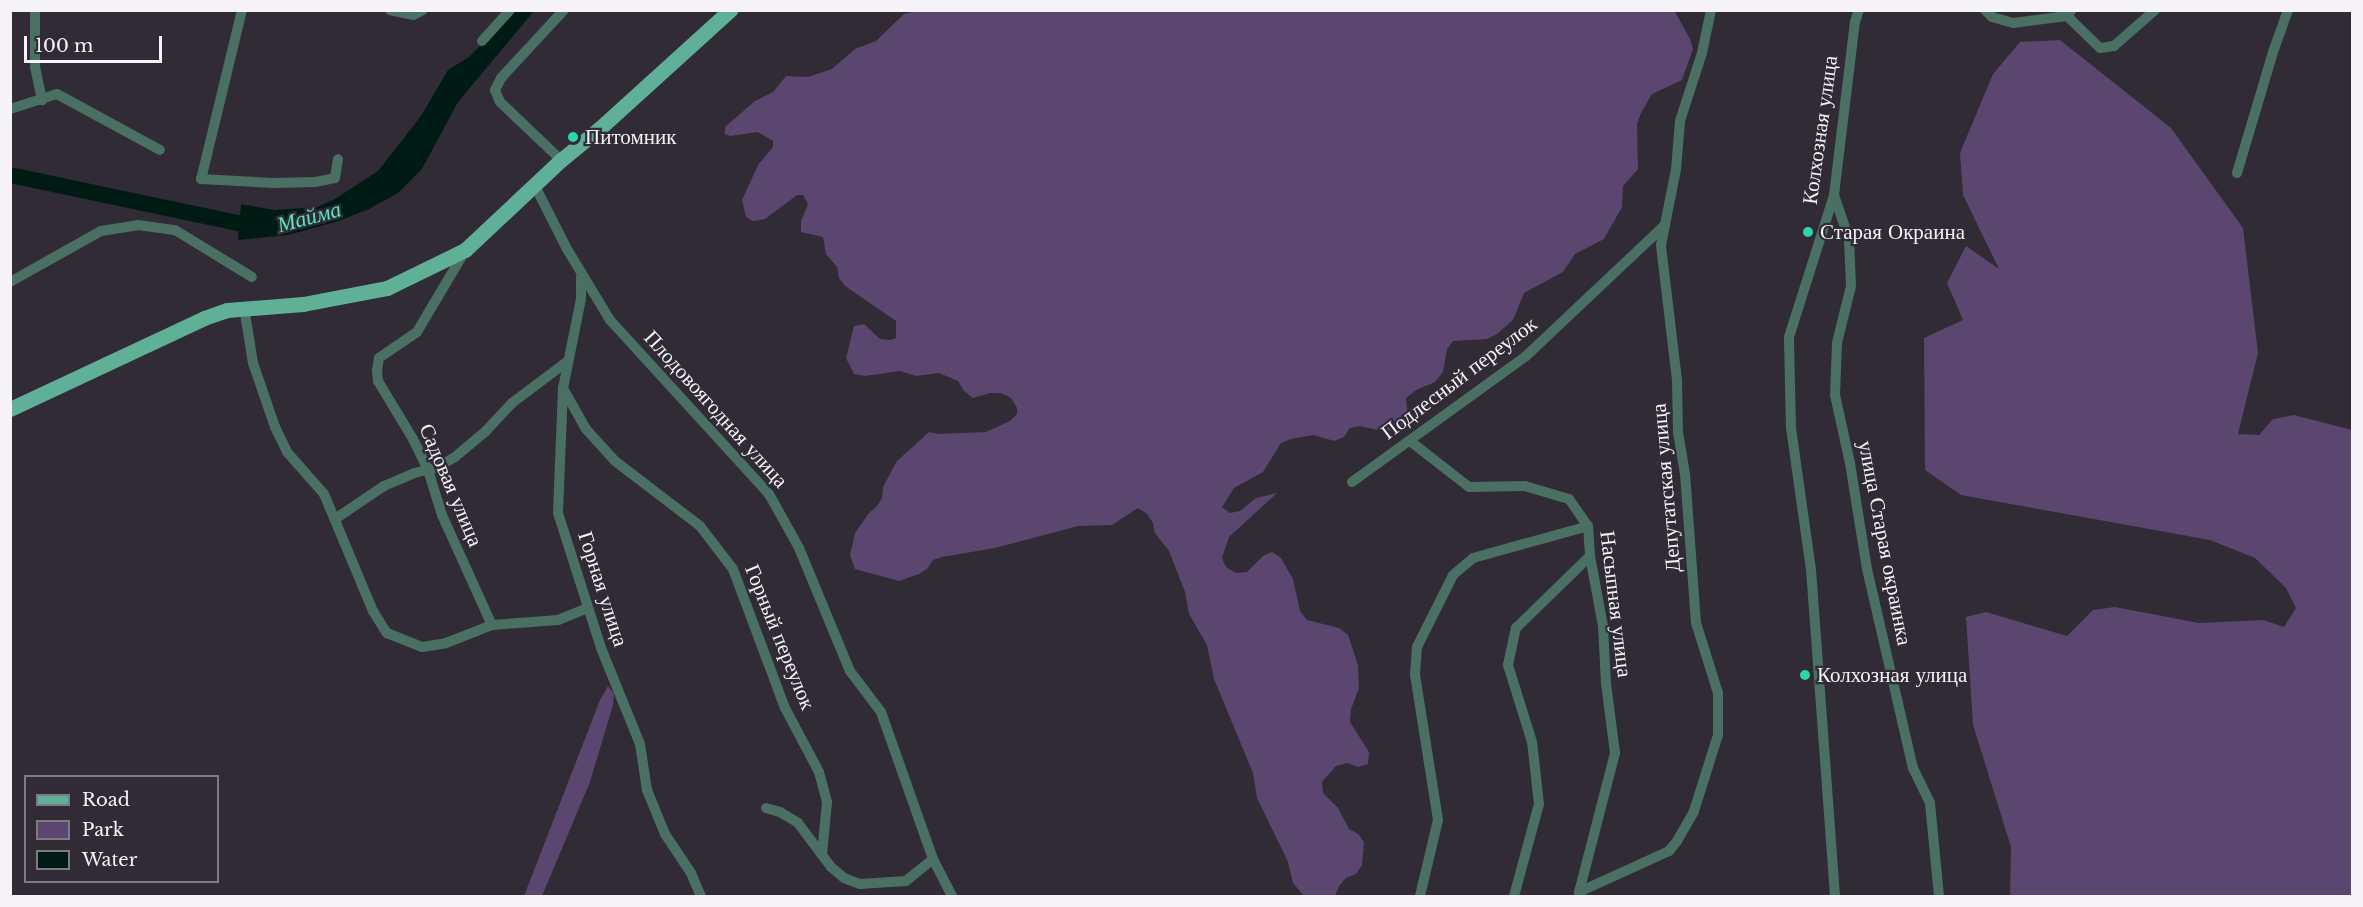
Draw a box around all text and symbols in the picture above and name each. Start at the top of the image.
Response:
scale bar [27,24,165,62]
text: 100 m [35,35,93,57]
street label: Колхозная улица [1797,54,1843,206]
place label: Питомник [585,124,676,150]
marker: Питомник [566,130,580,144]
water label: Майма [274,196,344,238]
place label: Старая Окраина [1820,219,1965,245]
marker: Старая Окраина [1801,225,1815,239]
street label: Подлесный переулок [1376,311,1542,445]
street label: Плодовоягодная улица [639,325,793,493]
street label: Депутатская улица [1646,403,1686,573]
street label: Садовая улица [414,420,488,550]
street label: улица Старая окраинка [1853,438,1917,648]
street label: Горная улица [573,528,633,650]
street label: Насыпная улица [1595,529,1637,679]
street label: Горный переулок [739,561,821,713]
place label: Колхозная улица [1817,662,1967,688]
marker: Колхозная улица [1798,668,1812,682]
legend [24,775,219,883]
text: Road [82,789,130,811]
text: Park [82,819,124,841]
text: Water [82,849,137,871]

